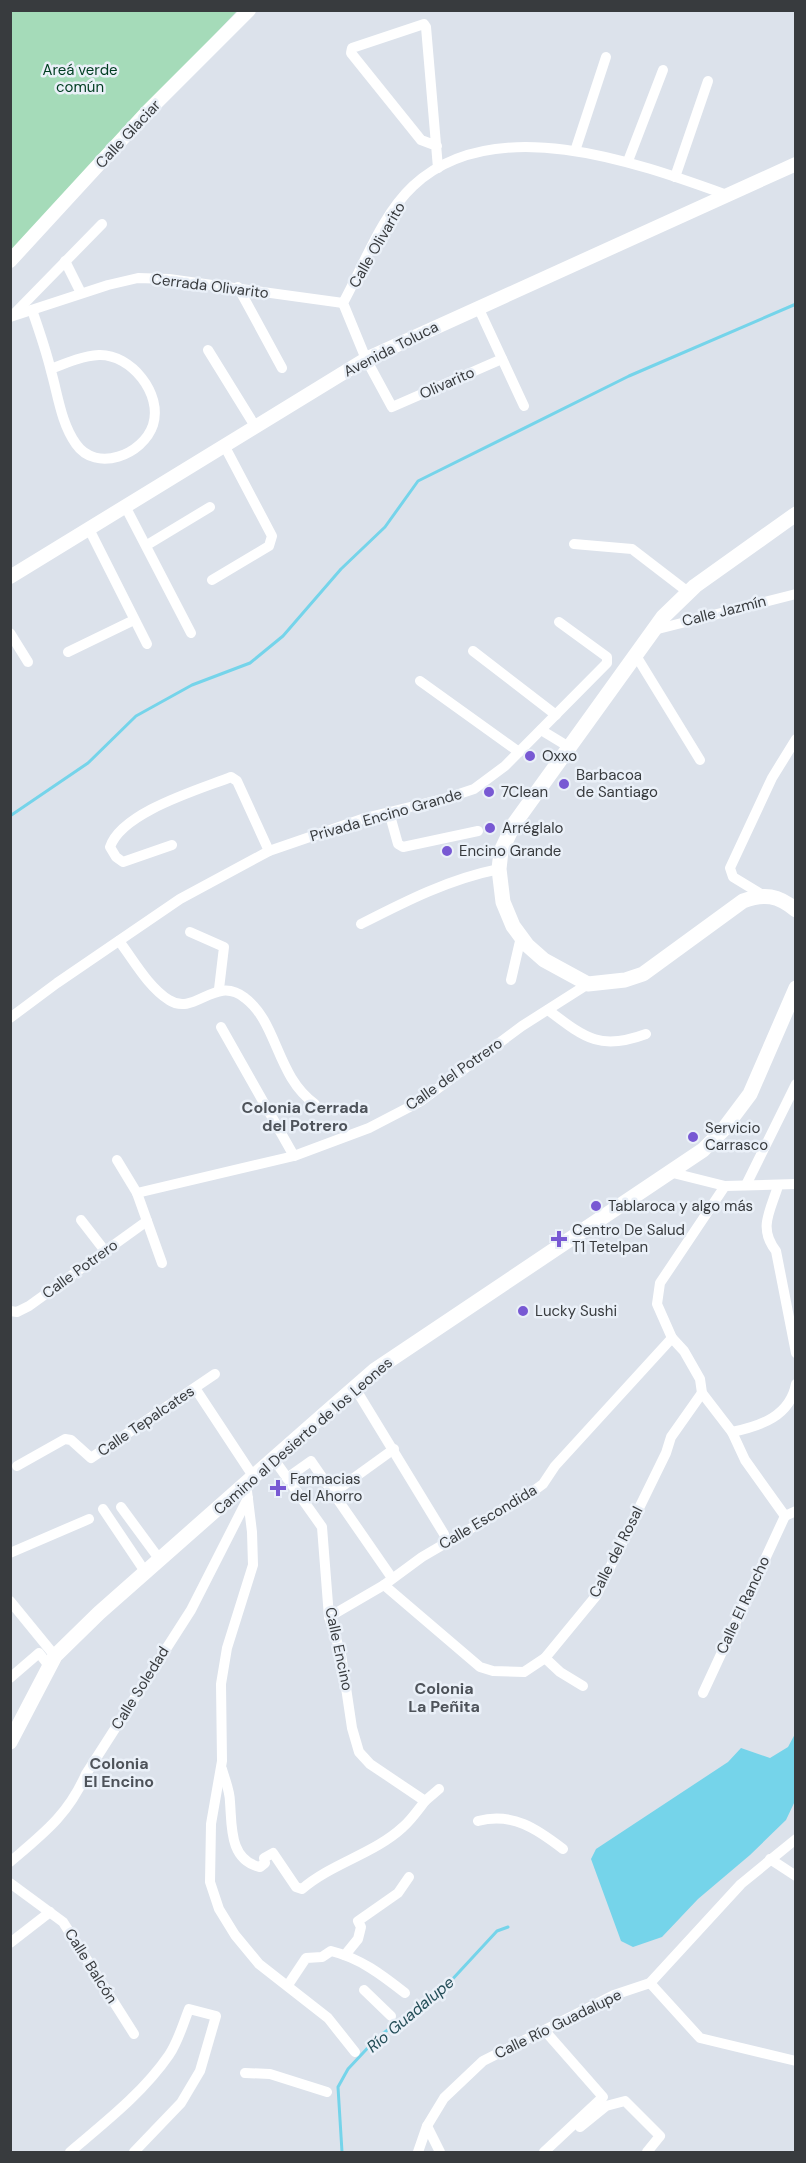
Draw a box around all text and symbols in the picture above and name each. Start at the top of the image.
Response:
park label: Areá verde común [42,60,118,97]
street label: Calle Glaciar [91,95,165,173]
street label: Calle Olivarito [344,198,410,292]
street label: Cerrada Olivarito [150,269,270,303]
street label: Avenida Toluca [340,317,442,381]
street label: Olivarito [416,362,478,404]
street label: Calle Jazmín [680,591,768,631]
place label: Oxxo [542,746,577,766]
marker: Oxxo [523,749,537,763]
place label: Barbacoa de Santiago [576,765,658,802]
marker: Barbacoa de Santiago [557,777,571,791]
place label: 7Clean [501,782,548,802]
street label: Privada Encino Grande [308,784,464,846]
marker: 7Clean [482,785,496,799]
place label: Arréglalo [502,818,563,838]
marker: Arréglalo [483,821,497,835]
place label: Encino Grande [459,841,561,861]
marker: Encino Grande [440,844,454,858]
street label: Calle del Potrero [402,1033,507,1115]
district label: Colonia Cerrada del Potrero [242,1097,368,1136]
place label: Servicio Carrasco [705,1118,768,1155]
marker: Servicio Carrasco [686,1130,700,1144]
place label: Tablaroca y algo más [608,1196,753,1216]
marker: Tablaroca y algo más [589,1199,603,1213]
place label: Centro De Salud T1 Tetelpan [572,1220,685,1257]
marker: Centro De Salud T1 Tetelpan [550,1230,568,1248]
street label: Calle Potrero [38,1235,122,1303]
place label: Lucky Sushi [535,1301,617,1321]
marker: Lucky Sushi [516,1304,530,1318]
street label: Camino al Desierto de los Leones [209,1353,397,1519]
street label: Calle Tepalcates [94,1381,198,1461]
place label: Farmacias del Ahorro [290,1469,363,1506]
street label: Calle Escondida [435,1480,541,1554]
marker: Farmacias del Ahorro [271,1481,285,1495]
street label: Calle del Rosal [584,1503,648,1601]
street label: Calle El Rancho [712,1553,774,1657]
street label: Calle Encino [320,1605,358,1693]
street label: Calle Soledad [106,1643,174,1733]
district label: Colonia La Peñita [408,1678,480,1717]
district label: Colonia El Encino [84,1753,154,1792]
street label: Calle Balcón [60,1925,122,2007]
water label: Río Guadalupe [362,1972,458,2057]
street label: Calle Río Guadalupe [491,1985,625,2063]

